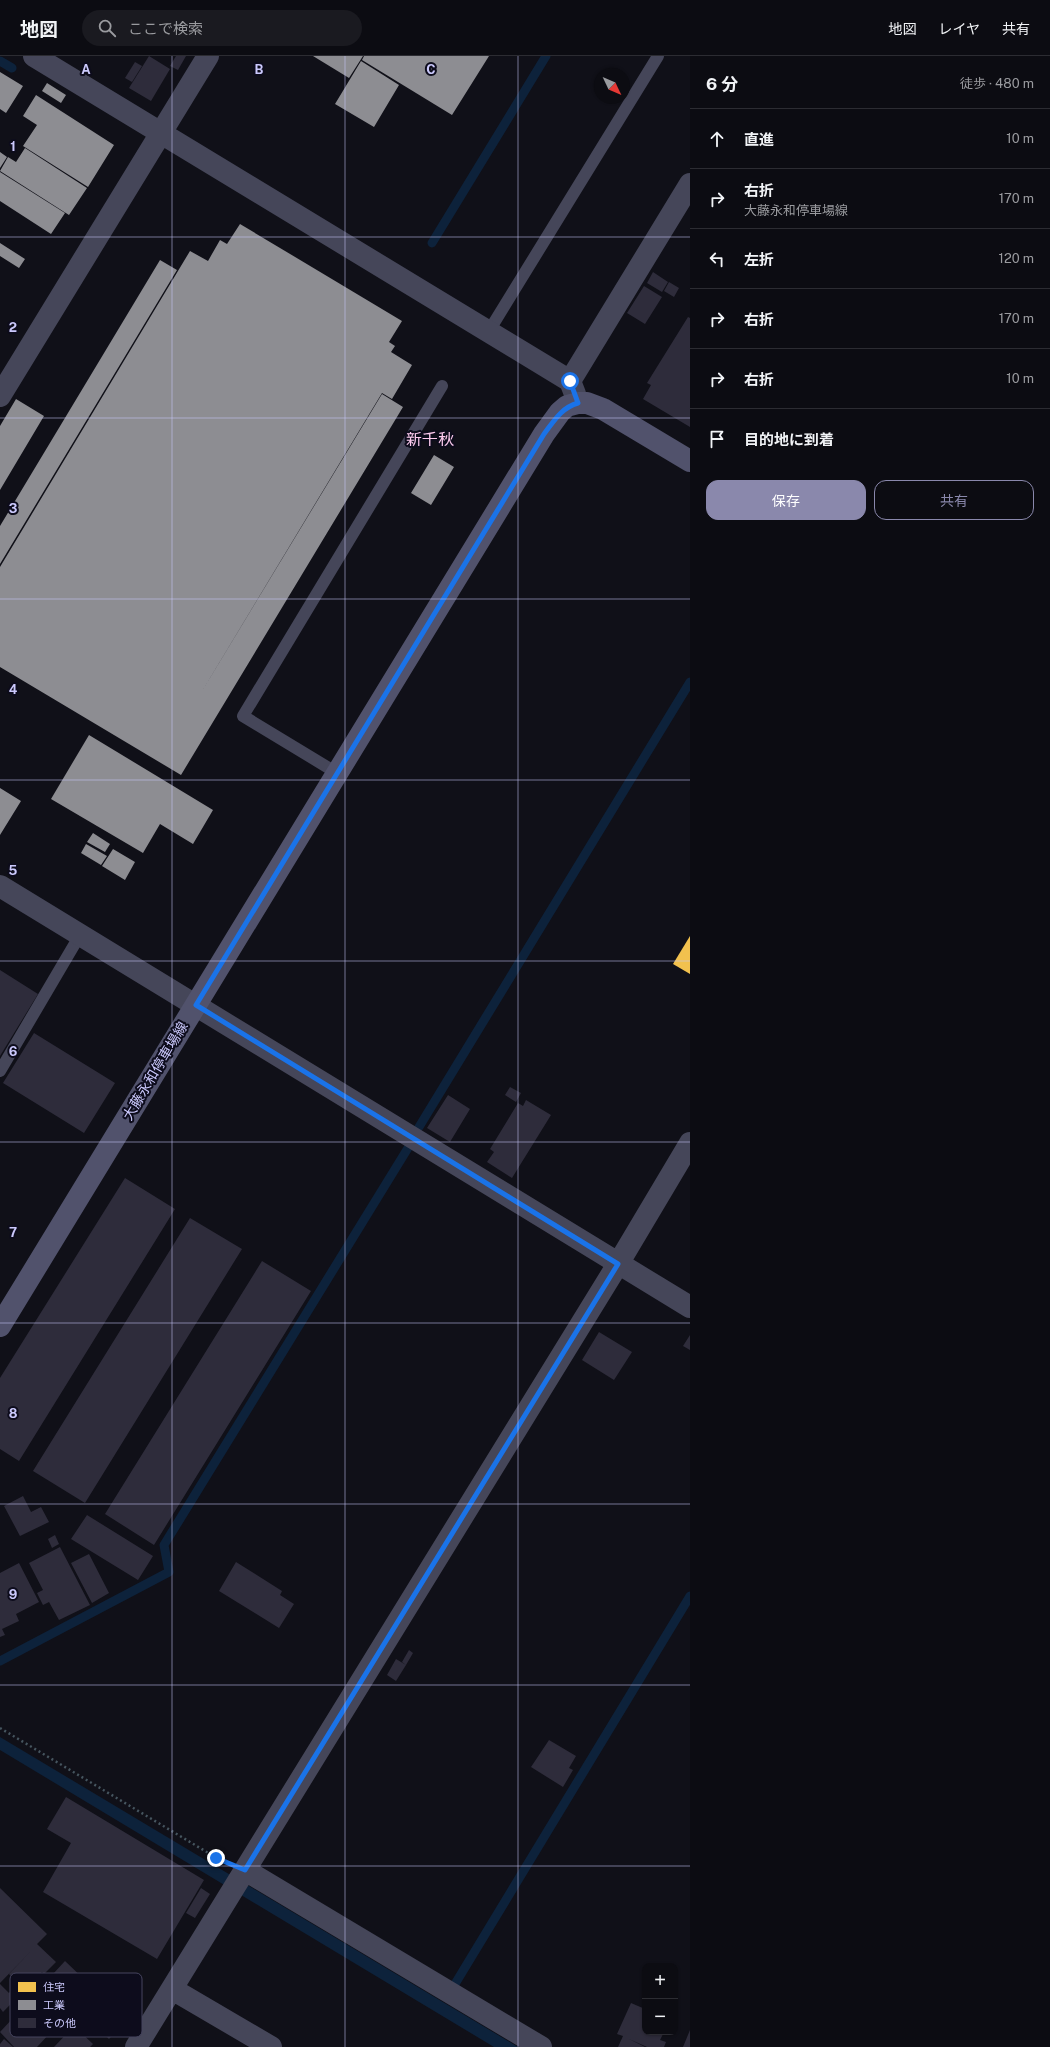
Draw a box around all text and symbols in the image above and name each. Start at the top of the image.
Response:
search box [82,10,362,46]
icon: search [96,17,118,39]
text: 地図 [20,18,58,40]
text: ここで検索 [128,20,203,37]
text: 地図 [888,21,916,37]
text: レイヤ [938,21,980,37]
text: 共有 [1002,21,1030,37]
text: A [81,62,91,77]
text: B [255,62,264,77]
text: C [426,62,436,77]
north arrow [594,68,630,104]
text: 6 分 [706,74,738,94]
text: 徒歩 · 480 m [960,76,1034,91]
icon: ahead [706,128,728,150]
text: 直進 [744,131,774,148]
text: 10 m [1006,131,1034,146]
text: 1 [10,139,16,154]
text: 右折 [744,182,774,199]
icon: right [706,188,728,210]
text: 170 m [999,191,1034,206]
text: 大藤永和停車場線 [744,203,848,218]
icon: left [706,248,728,270]
text: 左折 [744,251,774,268]
text: 120 m [999,251,1034,266]
icon: right [706,308,728,330]
text: 右折 [744,311,774,328]
text: 170 m [999,311,1034,326]
text: 2 [9,320,17,335]
icon: right [706,368,728,390]
text: 右折 [744,371,774,388]
text: 10 m [1006,371,1034,386]
route start [561,372,579,390]
icon: arrive [706,428,728,450]
district label: 新千秋 [406,430,454,449]
text: 目的地に到着 [744,431,834,448]
button: 保存 [706,480,866,520]
button: 共有 [874,480,1034,520]
text: 3 [9,501,18,516]
text: 4 [9,682,18,697]
text: 5 [9,863,18,878]
street label: 大藤永和停車場線 [119,1019,191,1123]
text: 6 [9,1044,18,1059]
text: 7 [9,1225,17,1240]
text: 8 [9,1406,18,1421]
text: 9 [9,1587,17,1602]
route end [207,1849,225,1867]
map controls [642,1963,678,2035]
button: + [642,1963,678,1999]
legend [10,1973,142,2037]
text: 住宅 [43,1981,65,1993]
text: 工業 [43,1999,65,2011]
button: − [642,1999,678,2035]
text: その他 [43,2017,76,2029]

